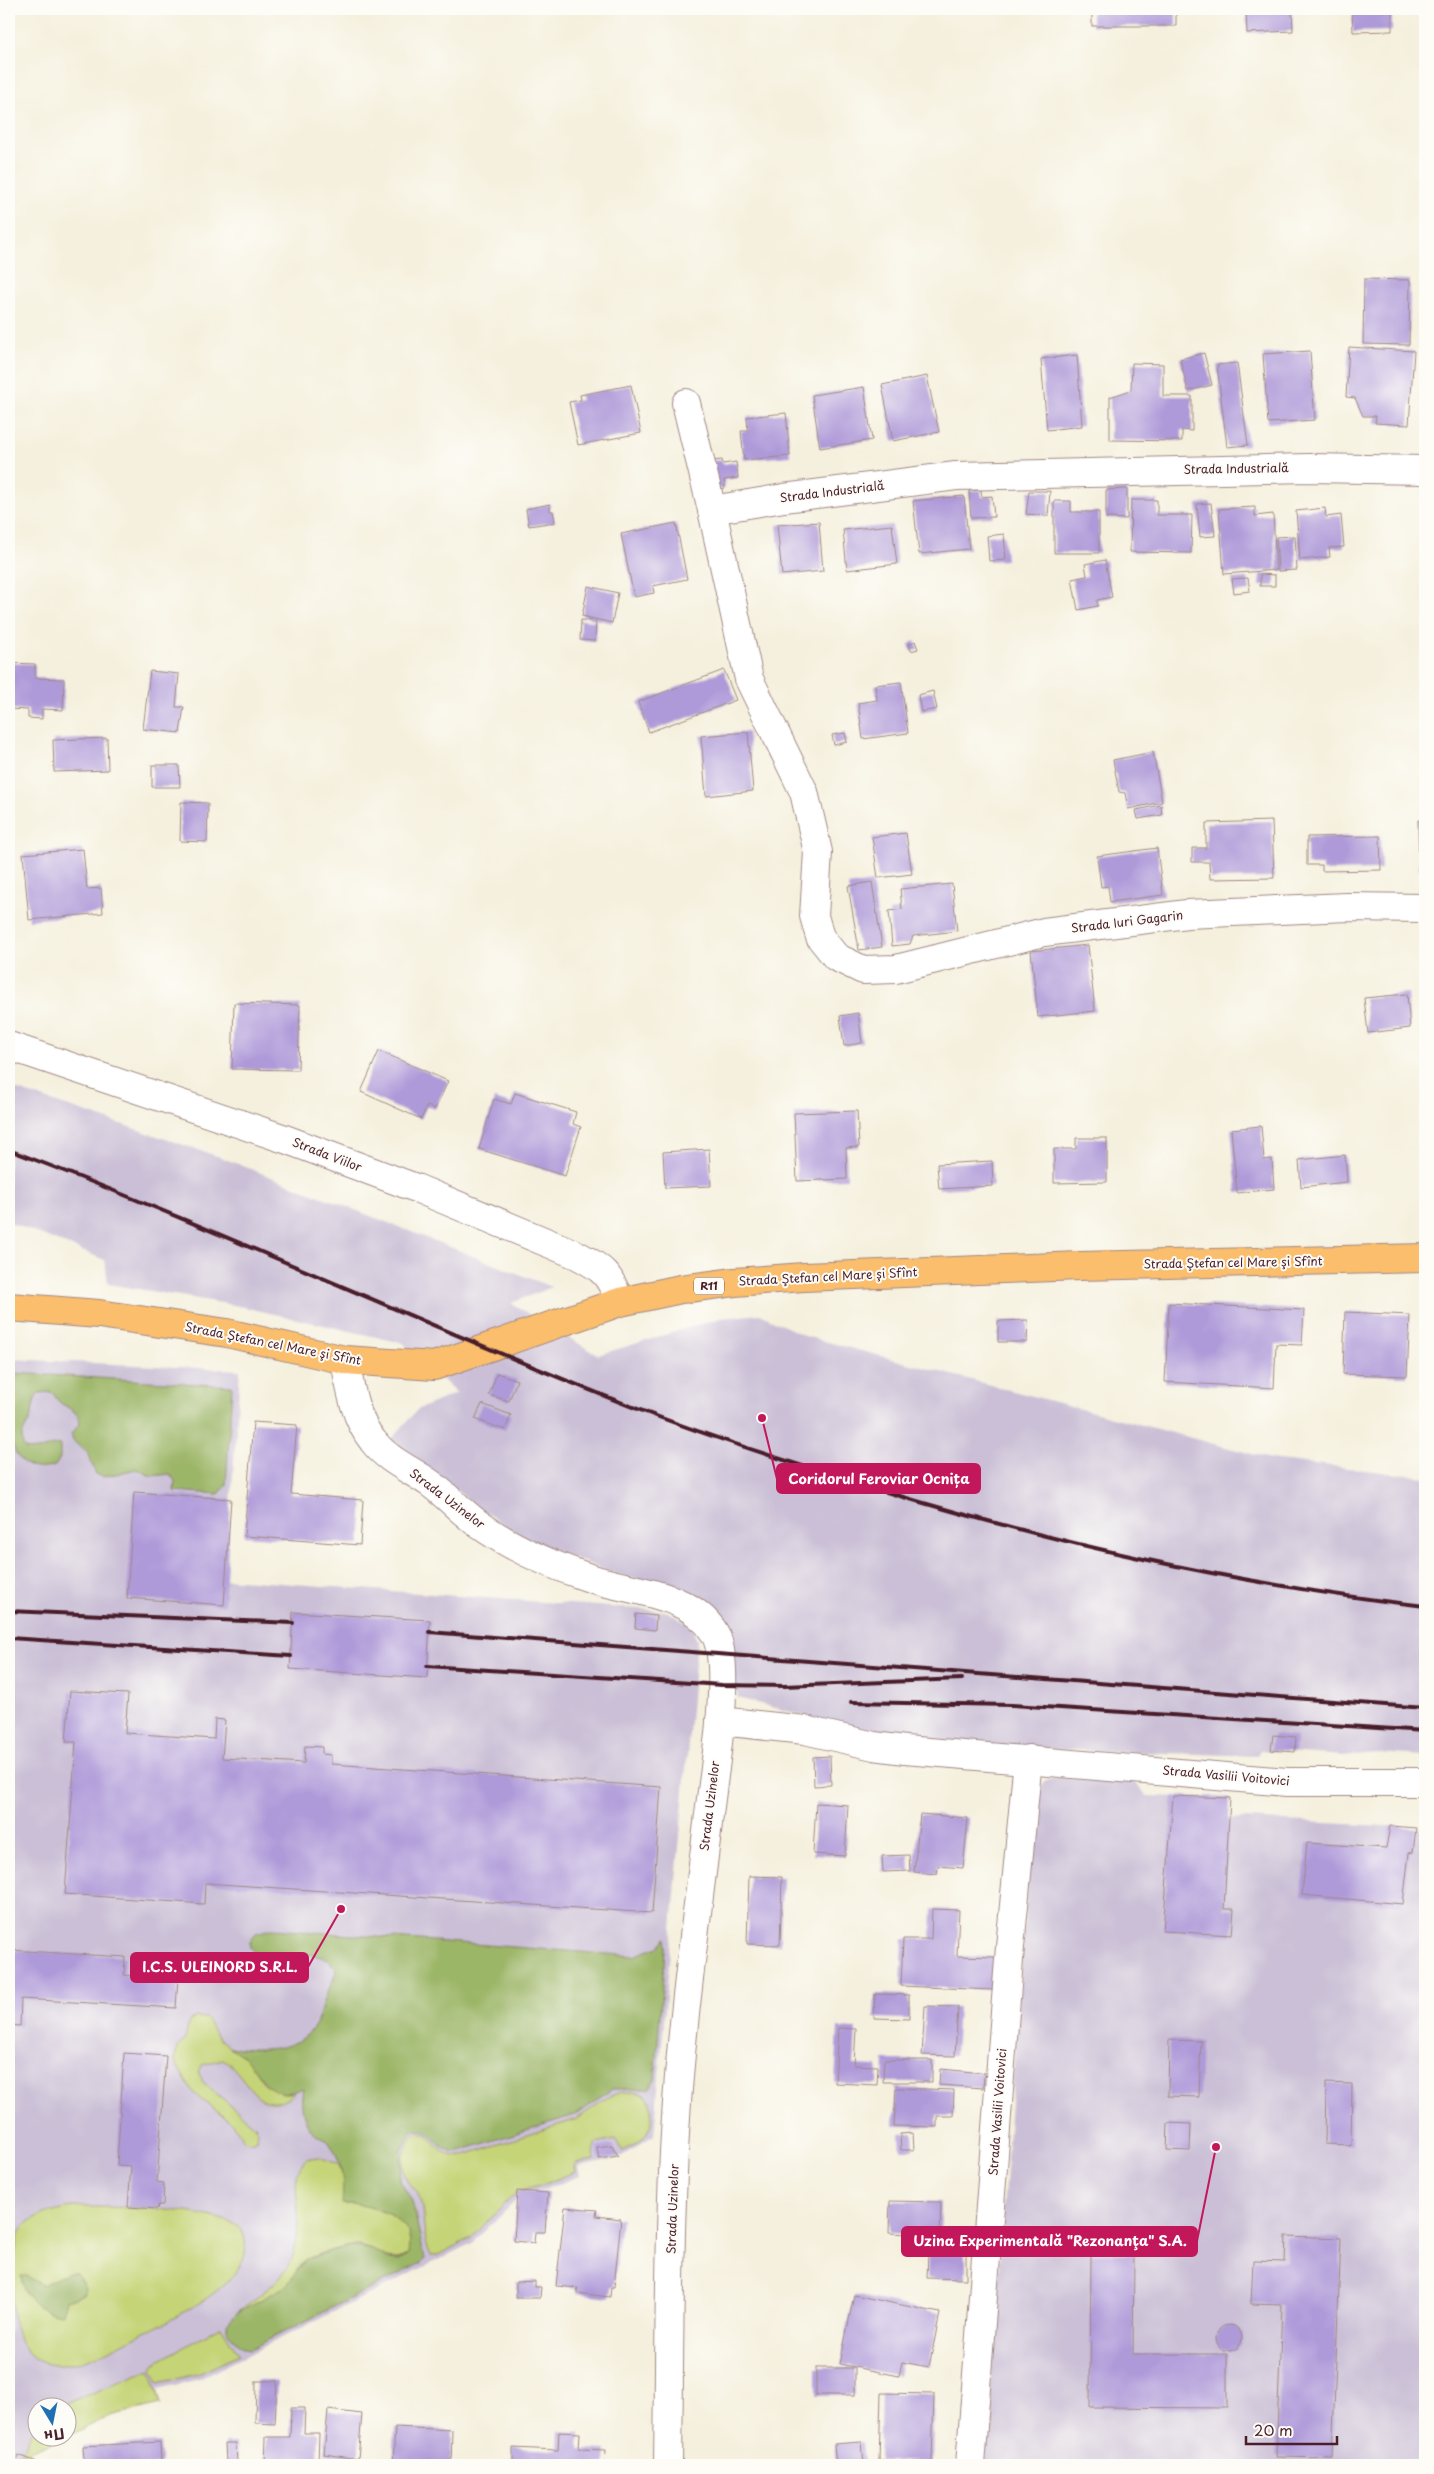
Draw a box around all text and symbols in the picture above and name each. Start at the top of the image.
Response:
street label: Strada Industrială [1183,458,1289,478]
street label: Strada Industrială [779,476,886,506]
street label: Strada Iuri Gagarin [1070,905,1184,937]
street label: Strada Viilor [290,1133,365,1176]
street label: Strada Ştefan cel Mare şi Sfînt [1143,1251,1323,1273]
street label: Strada Ştefan cel Mare şi Sfînt [738,1262,918,1290]
road number: R11 [694,1278,724,1294]
street label: Strada Ştefan cel Mare şi Sfînt [184,1317,363,1369]
street label: Strada Uzinelor [406,1464,489,1533]
callout: Coridorul Feroviar Ocnița [777,1464,980,1493]
text: Coridorul Feroviar Ocnița [788,1468,970,1489]
street label: Strada Uzinelor [695,1759,724,1852]
street label: Strada Vasilii Voitovici [1162,1760,1290,1790]
callout: I.C.S. ULEINORD S.R.L. [131,1953,308,1982]
text: I.C.S. ULEINORD S.R.L. [142,1956,298,1977]
street label: Strada Vasilii Voitovici [984,2048,1010,2176]
street label: Strada Uzinelor [661,2163,683,2255]
callout: Uzina Experimentală "Rezonanţa" S.A. [902,2227,1197,2256]
text: Uzina Experimentală "Rezonanţa" S.A. [913,2230,1187,2251]
north arrow [28,2396,78,2446]
scale bar [1246,2414,1338,2446]
text: 20 m [1254,2418,1293,2441]
text: Пн [43,2423,66,2447]

